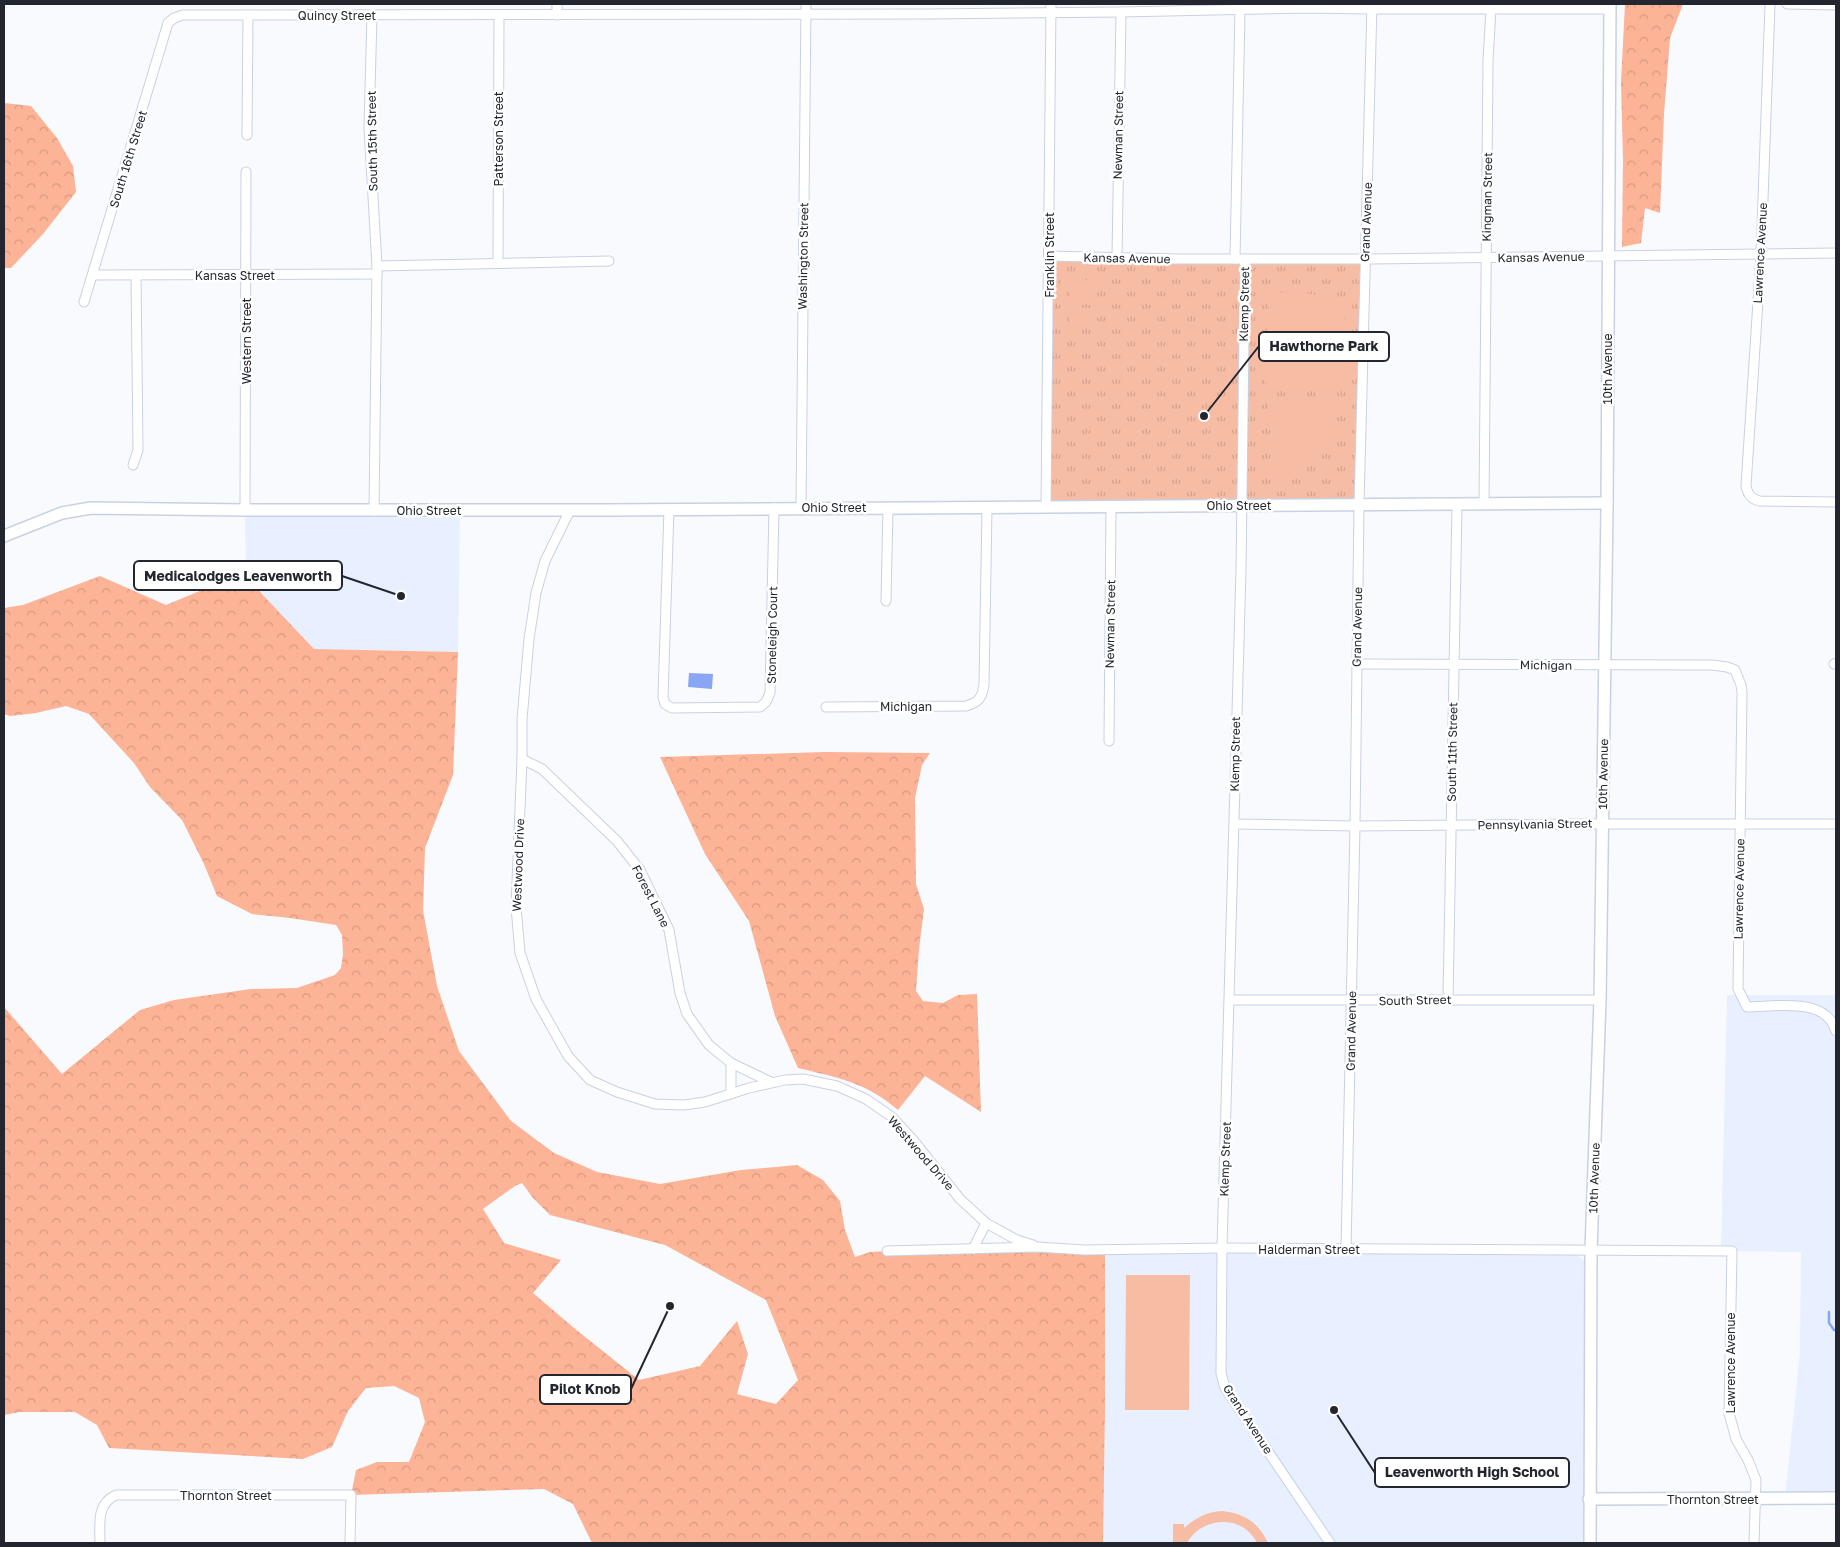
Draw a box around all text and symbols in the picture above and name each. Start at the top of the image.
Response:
street label: Quincy Street [298,8,376,23]
street label: South 15th Street [364,90,380,192]
street label: Newman Street [1110,90,1126,180]
street label: Patterson Street [491,91,506,186]
street label: South 16th Street [106,108,150,210]
street label: Kingman Street [1479,152,1495,242]
street label: Grand Avenue [1357,182,1375,262]
street label: Washington Street [795,202,811,310]
street label: Lawrence Avenue [1750,202,1770,304]
street label: Franklin Street [1042,212,1057,298]
street label: Kansas Avenue [1497,249,1585,265]
street label: Kansas Avenue [1083,250,1171,266]
street label: Klemp Street [1236,266,1252,342]
street label: Kansas Street [195,268,275,283]
street label: Western Street [239,297,254,384]
callout: Hawthorne Park [1259,332,1389,361]
street label: 10th Avenue [1600,334,1615,404]
text: Hawthorne Park [1269,337,1379,354]
street label: Ohio Street [1206,498,1272,513]
street label: Ohio Street [801,500,867,515]
street label: Ohio Street [396,503,462,518]
callout: Medicalodges Leavenworth [134,561,342,590]
text: Medicalodges Leavenworth [144,567,332,584]
street label: Newman Street [1102,579,1118,669]
street label: Stoneleigh Court [764,586,780,684]
street label: Grand Avenue [1349,587,1365,667]
street label: Michigan [1520,657,1572,673]
street label: Michigan [880,699,932,714]
street label: South 11th Street [1444,702,1460,802]
street label: Klemp Street [1227,716,1243,792]
street label: 10th Avenue [1595,738,1611,810]
street label: Pennsylvania Street [1477,815,1593,833]
street label: Westwood Drive [509,818,527,912]
street label: Lawrence Avenue [1731,838,1747,940]
street label: Forest Lane [629,862,673,930]
street label: Grand Avenue [1343,991,1359,1071]
street label: South Street [1378,992,1452,1008]
street label: Westwood Drive [885,1113,957,1193]
street label: Klemp Street [1216,1121,1234,1197]
street label: 10th Avenue [1585,1142,1603,1214]
street label: Halderman Street [1258,1242,1360,1257]
street label: Lawrence Avenue [1723,1312,1738,1414]
callout: Pilot Knob [540,1375,631,1404]
text: Pilot Knob [550,1380,621,1397]
street label: Grand Avenue [1220,1381,1276,1457]
callout: Leavenworth High School [1375,1458,1569,1487]
text: Leavenworth High School [1385,1463,1560,1480]
street label: Thornton Street [180,1488,272,1503]
street label: Thornton Street [1667,1492,1759,1507]

